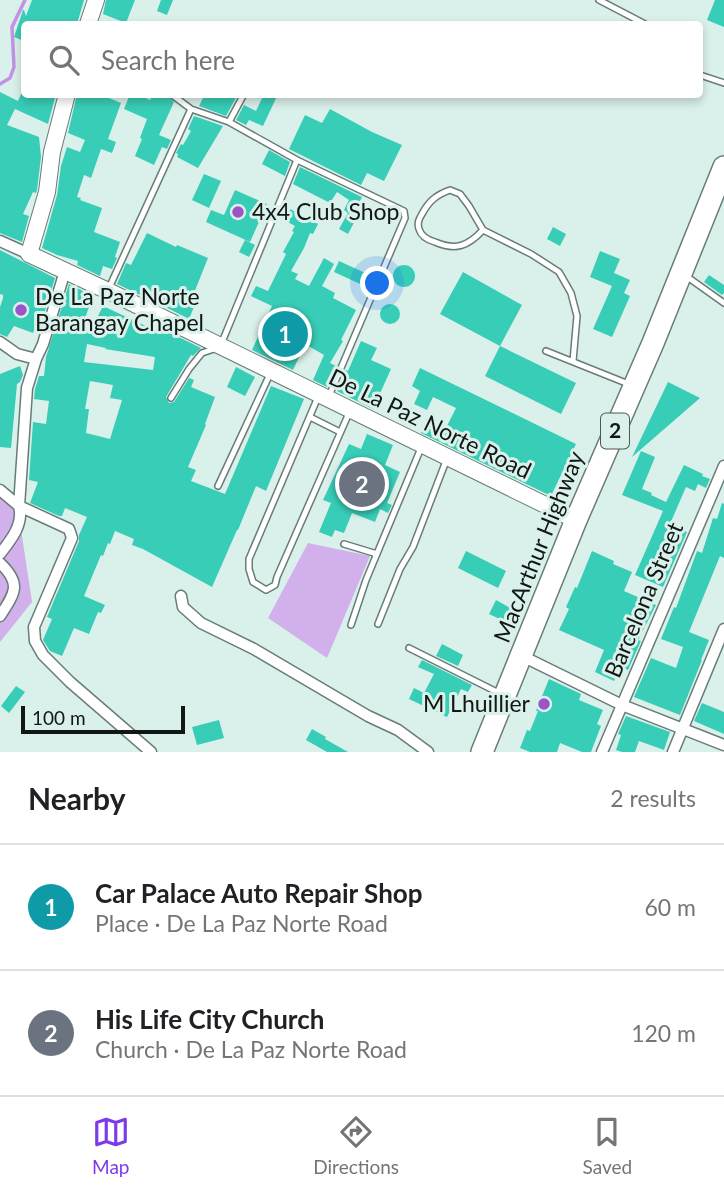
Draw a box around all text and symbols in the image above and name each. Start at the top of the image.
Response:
search box [21,21,703,98]
icon: search [45,41,83,79]
text: Search here [101,44,235,76]
place label: 4x4 Club Shop [252,197,399,225]
marker: 4x4 Club Shop [230,204,246,220]
your location [360,266,394,300]
place label: De La Paz Norte Barangay Chapel [35,282,204,336]
marker: De La Paz Norte Barangay Chapel [13,302,29,318]
pin: 1 [262,308,308,360]
street label: De La Paz Norte Road [325,362,536,484]
road number: 2 [601,414,629,448]
street label: MacArthur Highway [487,447,589,646]
pin: 2 [339,458,385,510]
street label: Barcelona Street [598,517,689,682]
place label: M Lhuillier [423,689,531,717]
marker: M Lhuillier [536,696,552,712]
scale bar [21,703,186,735]
text: 100 m [32,706,86,729]
text: Nearby [28,780,126,816]
text: 2 results [610,784,696,812]
text: Car Palace Auto Repair Shop [95,877,423,909]
text: 1 [44,893,58,921]
text: 60 m [645,893,696,921]
text: Place · De La Paz Norte Road [95,909,388,937]
text: His Life City Church [95,1003,324,1035]
text: 2 [44,1019,58,1047]
text: 120 m [631,1019,696,1047]
text: Church · De La Paz Norte Road [95,1035,407,1063]
tab: Map [92,1113,130,1178]
tab: Directions [313,1113,399,1178]
tab: Saved [583,1113,632,1178]

